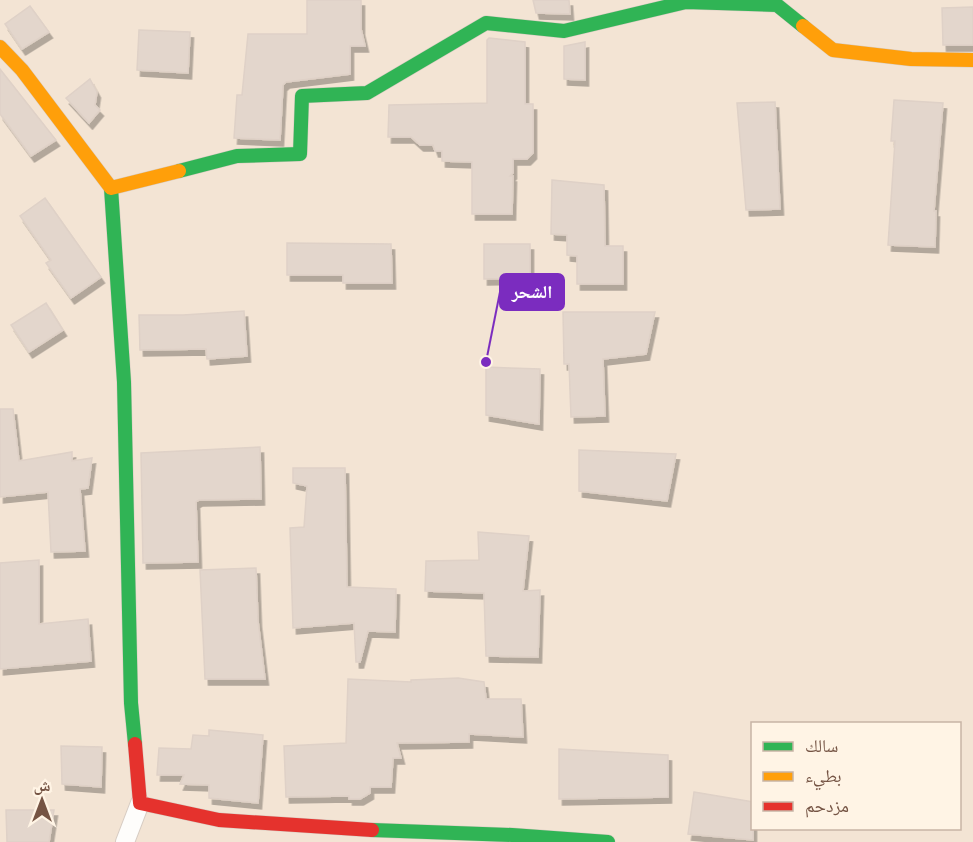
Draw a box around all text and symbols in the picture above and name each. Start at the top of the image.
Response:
callout: الشحر [500,274,564,310]
text: الشحر [511,279,552,305]
legend [751,722,961,830]
text: سالك [805,733,838,759]
text: بطيء [805,763,842,791]
north arrow [12,770,72,830]
text: ش [34,774,51,797]
text: مزدحم [805,793,849,819]

